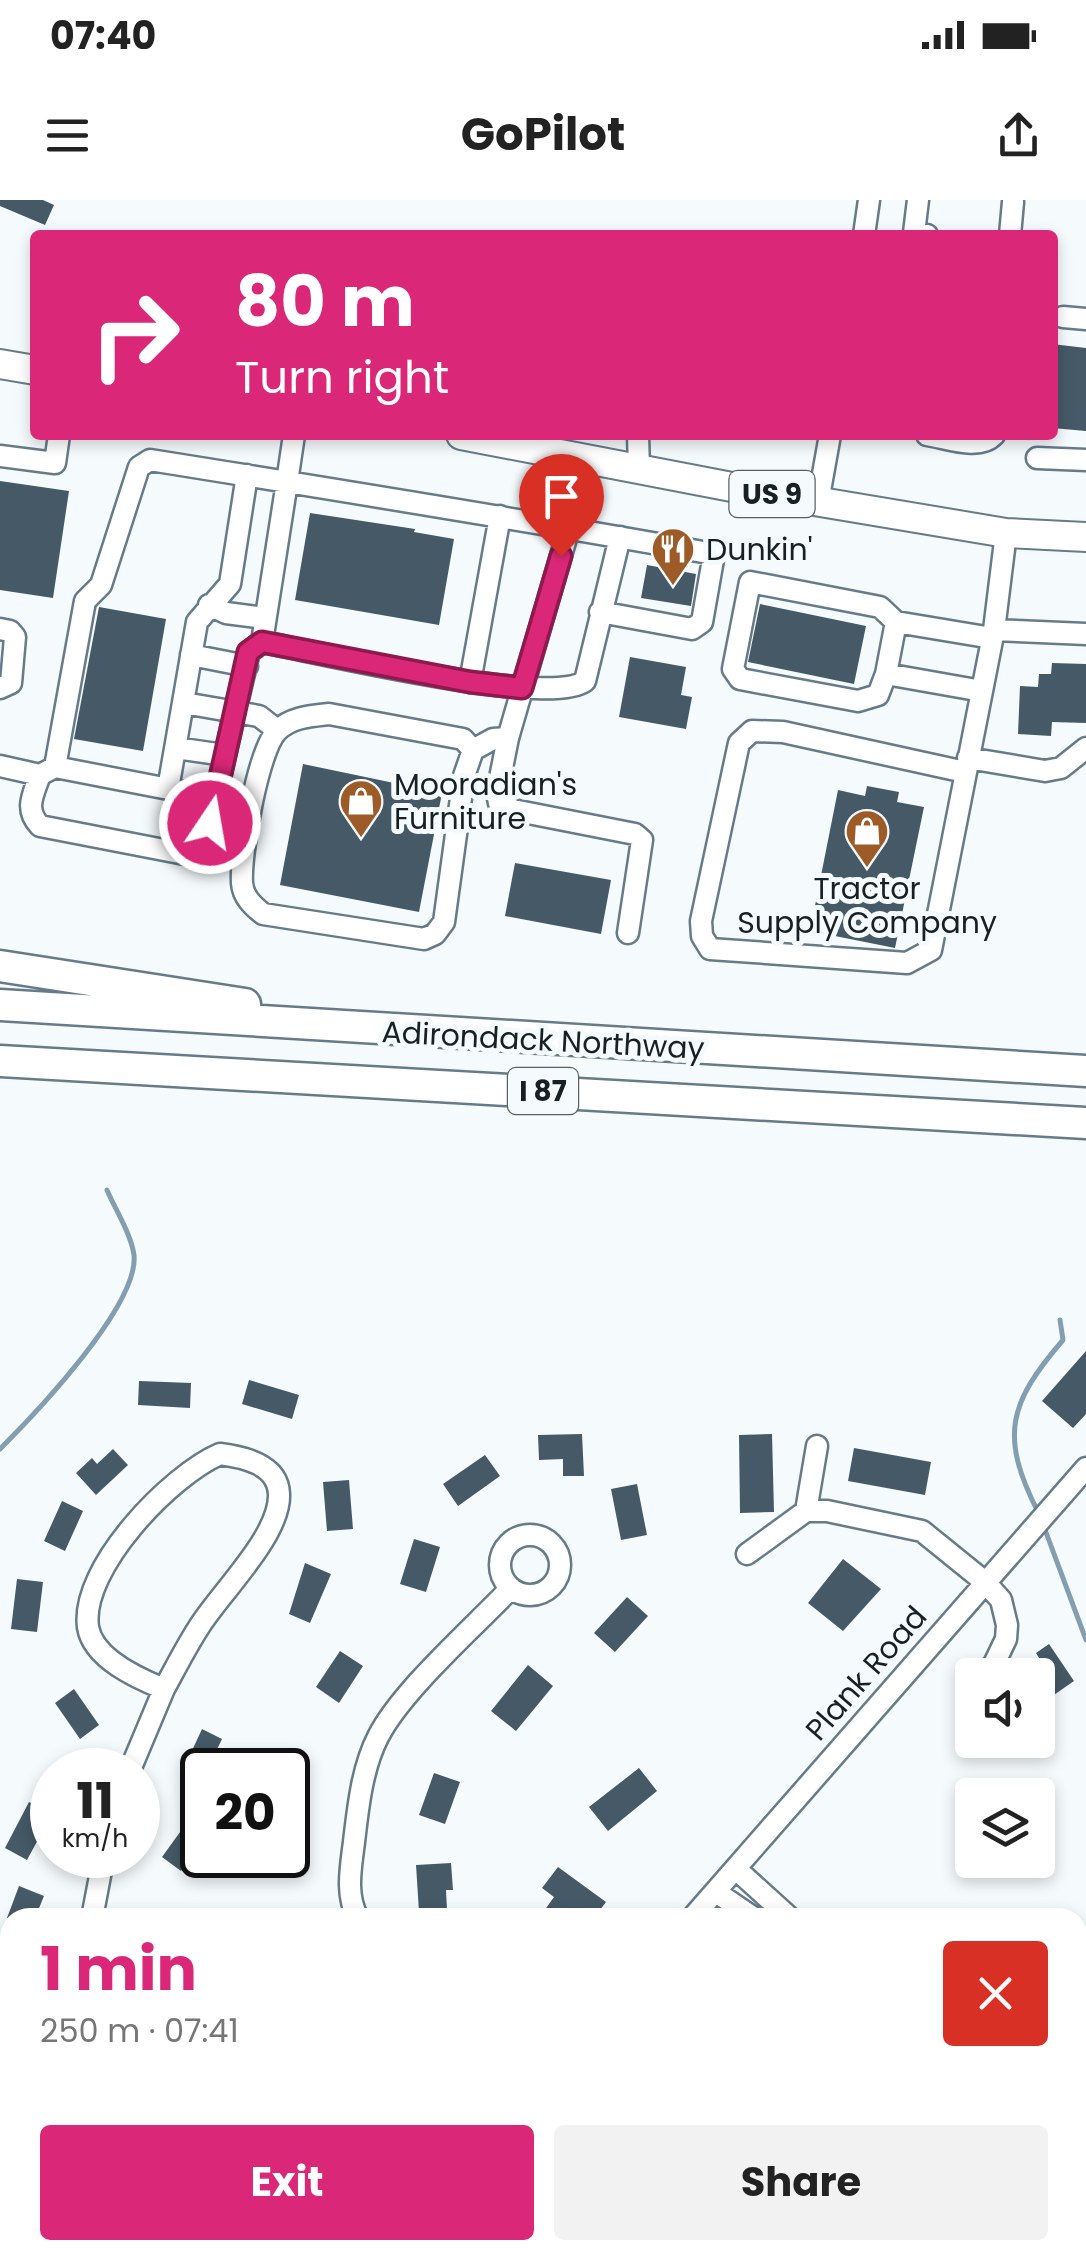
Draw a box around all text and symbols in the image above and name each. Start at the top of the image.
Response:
text: 07:40 [50,9,156,62]
text: GoPilot [461,103,625,166]
icon: menu [40,108,95,163]
icon: share [991,108,1046,163]
text: 80 m [235,252,415,351]
icon: right [70,270,200,400]
text: Turn right [235,346,449,409]
pin [519,454,604,557]
icon: arrive [534,469,589,524]
road number: US 9 [730,471,814,517]
restaurant icon: Dunkin' [650,526,696,587]
place label: Dunkin' [706,528,812,571]
place label: Mooradian's Furniture [394,763,577,840]
position arrow [158,771,262,875]
shop icon: Mooradian's Furniture [338,778,384,839]
shop icon: Tractor Supply Company [844,808,890,869]
place label: Tractor Supply Company [737,867,997,944]
street label: Adirondack Northway [381,1010,706,1070]
road number: I 87 [508,1068,578,1114]
street label: Plank Road [795,1596,937,1750]
map controls [955,1658,1055,1878]
button: sound [955,1658,1055,1758]
speed limit sign: 20 [180,1748,310,1878]
text: 11 [76,1765,114,1836]
button: layers [955,1778,1055,1878]
text: km/h [62,1821,128,1856]
text: 1 min [40,1927,197,2011]
button: close [943,1941,1048,2046]
text: 250 m · 07:41 [40,2008,239,2053]
button: Exit [40,2125,534,2240]
button: Share [554,2125,1048,2240]

